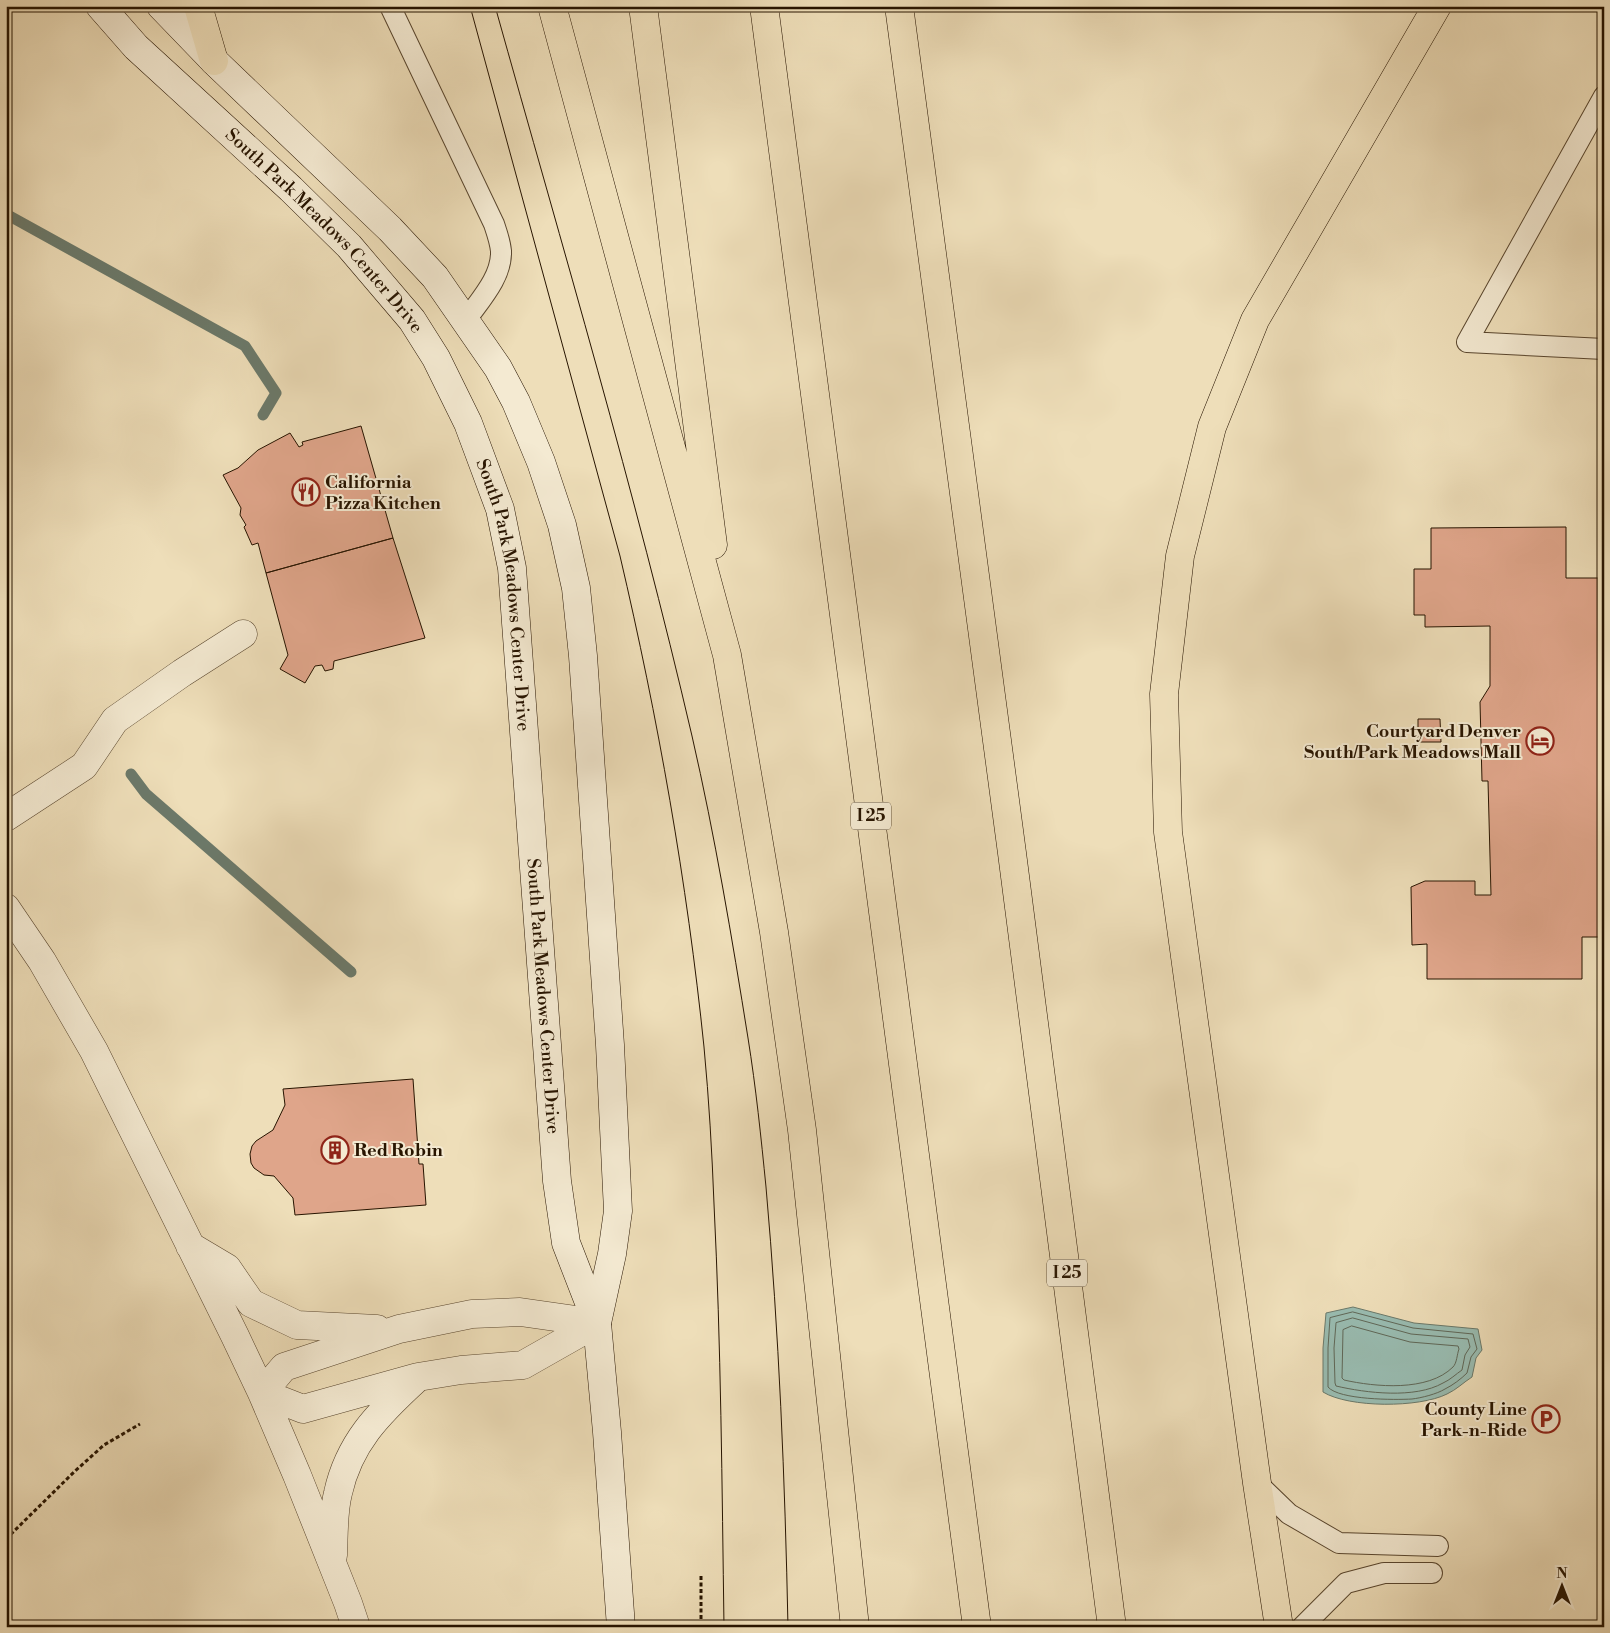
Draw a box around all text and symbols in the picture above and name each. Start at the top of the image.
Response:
street label: South Park Meadows Center Drive [221,123,429,337]
street label: South Park Meadows Center Drive [471,456,535,732]
place label: California Pizza Kitchen [325,471,441,515]
restaurant icon: California Pizza Kitchen [291,477,321,507]
place label: Courtyard Denver South/Park Meadows Mall [1304,720,1521,764]
hotel icon: Courtyard Denver South/Park Meadows Mall [1525,726,1555,756]
road number: I 25 [851,802,891,829]
street label: South Park Meadows Center Drive [522,858,565,1135]
building icon: Red Robin [320,1135,350,1165]
place label: Red Robin [354,1139,443,1162]
road number: I 25 [1047,1260,1087,1286]
place label: County Line Park-n-Ride [1421,1398,1527,1442]
parking icon: County Line Park-n-Ride [1531,1404,1561,1434]
north arrow [1538,1560,1588,1610]
text: N [1556,1565,1568,1583]

